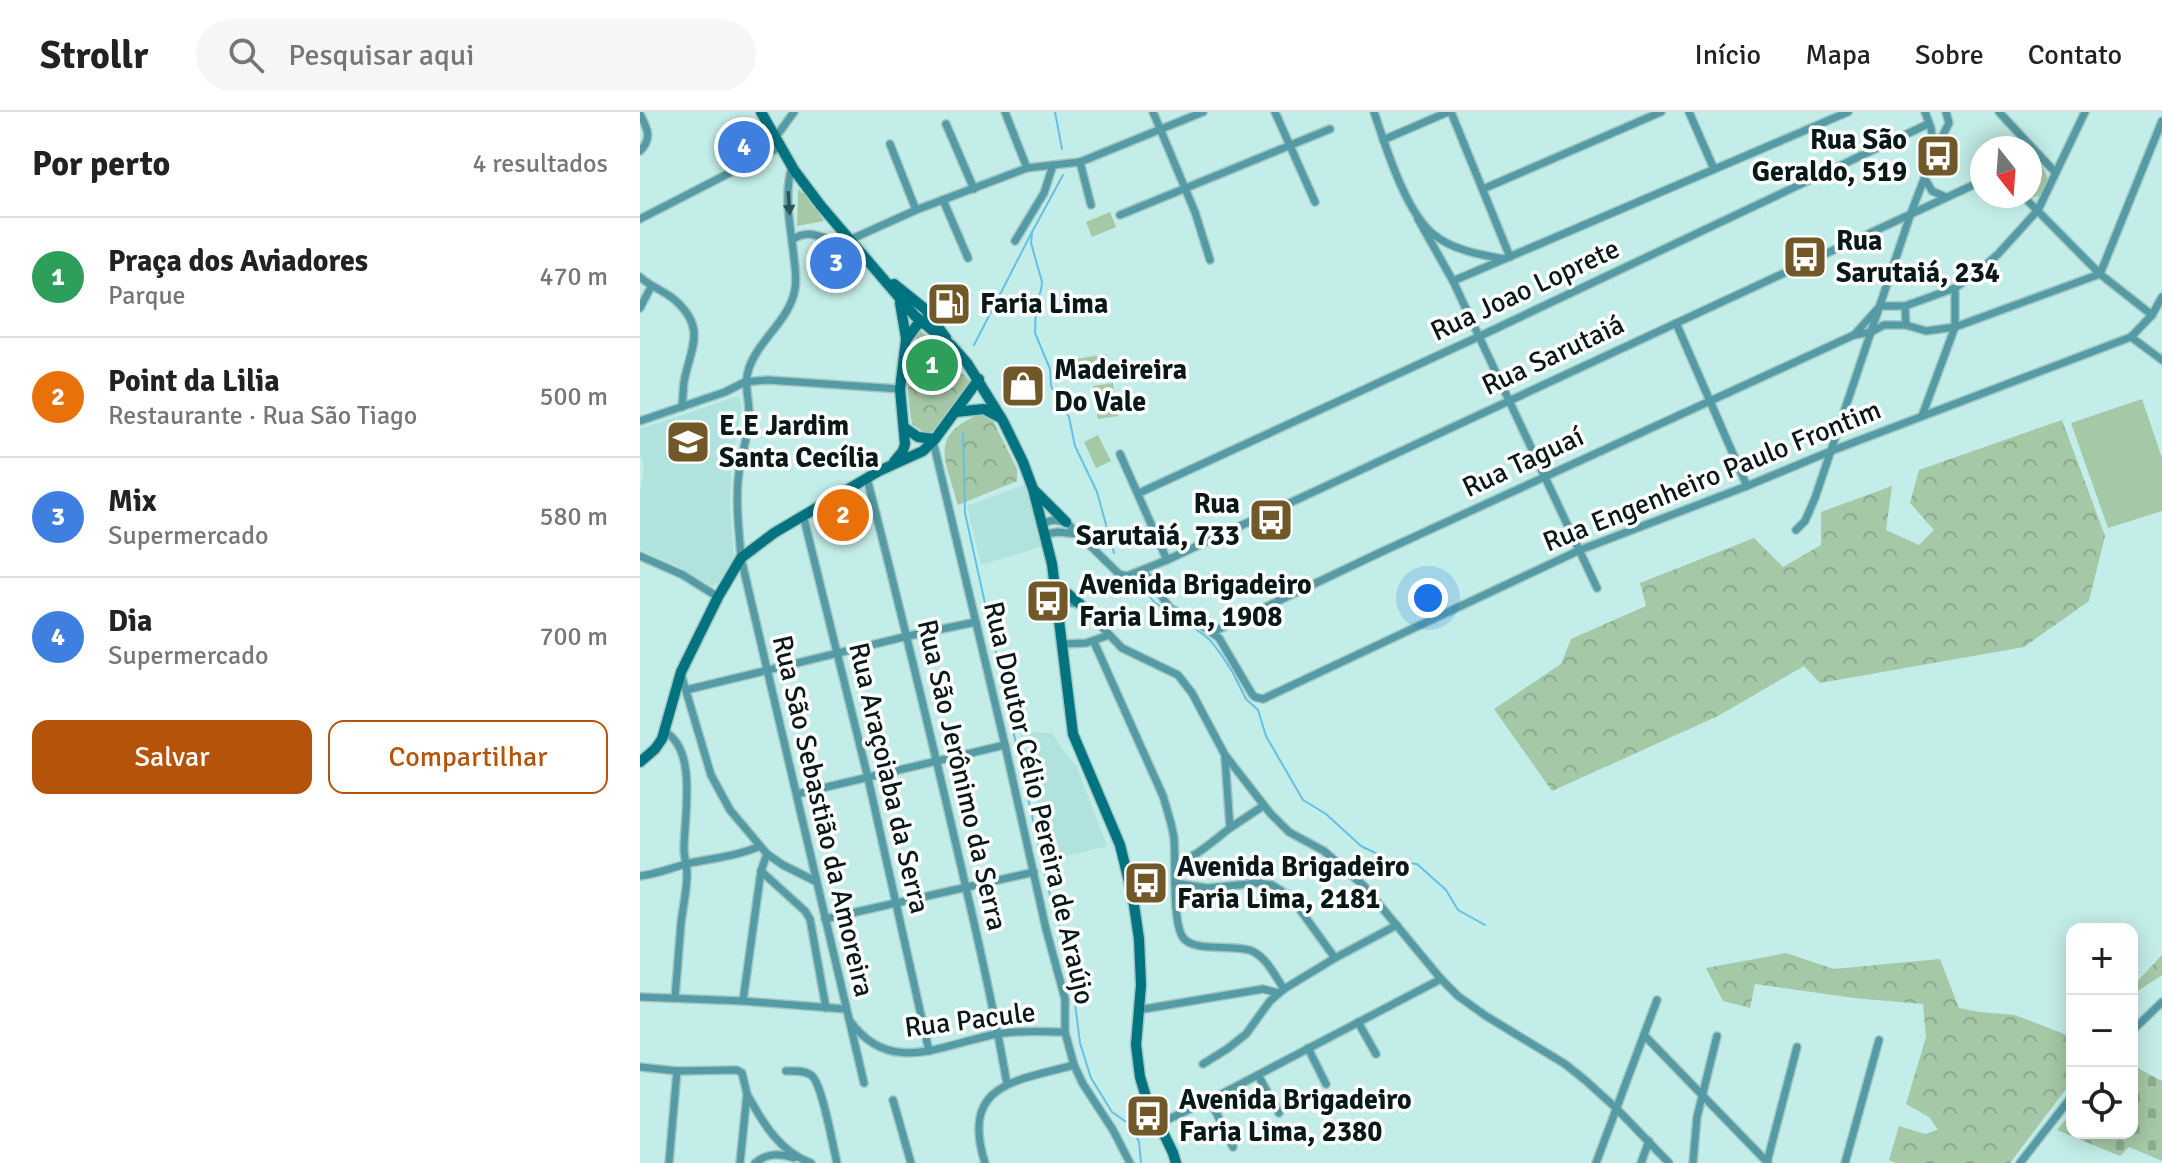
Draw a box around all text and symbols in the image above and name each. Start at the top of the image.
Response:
search box [196,19,756,91]
text: Strollr [40,32,148,79]
icon: search [224,33,268,77]
text: Pesquisar aqui [288,37,474,74]
text: Início [1694,38,1761,72]
text: Mapa [1805,38,1871,72]
text: Sobre [1915,38,1984,72]
text: Contato [2028,38,2122,72]
pin: 4 [718,117,770,177]
place label: Rua São Geraldo, 519 [1752,123,1907,189]
bus stop icon: Rua São Geraldo, 519 [1914,132,1962,180]
north arrow [1970,136,2042,208]
text: Por perto [32,143,170,185]
text: 4 resultados [472,148,608,180]
one-way arrow [783,191,796,216]
place label: Rua Sarutaiá, 234 [1836,224,2000,290]
street label: Rua Joao Loprete [1425,231,1625,349]
pin: 3 [810,233,862,293]
bus stop icon: Rua Sarutaiá, 234 [1781,233,1829,281]
text: Praça dos Aviadores [108,243,368,280]
text: 1 [51,261,65,293]
text: 470 m [539,261,608,293]
text: Parque [108,280,186,312]
fuel station icon: Faria Lima [925,280,973,328]
place label: Faria Lima [980,287,1108,321]
street label: Rua Sarutaiá [1476,307,1630,403]
pin: 1 [906,335,958,395]
place label: Madeireira Do Vale [1054,353,1187,419]
shop icon: Madeireira Do Vale [999,362,1047,410]
text: Point da Lilia [108,363,280,400]
text: 2 [51,381,65,413]
text: 500 m [539,381,608,413]
street label: Rua Engenheiro Paulo Frontim [1538,393,1886,559]
text: Restaurante · Rua São Tiago [108,400,417,432]
place label: E.E Jardim Santa Cecília [719,409,879,475]
school or university icon: E.E Jardim Santa Cecília [664,418,712,466]
street label: Rua Taguaí [1457,419,1589,505]
text: Mix [108,483,156,520]
pin: 2 [817,485,869,545]
place label: Rua Sarutaiá, 733 [1076,487,1240,553]
bus stop icon: Rua Sarutaiá, 733 [1247,496,1295,544]
text: 3 [51,501,65,533]
text: 580 m [539,501,608,533]
text: Supermercado [108,520,268,552]
place label: Avenida Brigadeiro Faria Lima, 1908 [1079,568,1312,634]
bus stop icon: Avenida Brigadeiro Faria Lima, 1908 [1024,577,1072,625]
your location [1408,578,1448,618]
street label: Rua Doutor Célio Pereira de Araújo [976,598,1102,1008]
text: Dia [108,603,152,640]
street label: Rua São Jerônimo da Serra [910,616,1014,934]
text: 4 [51,621,65,653]
text: 700 m [539,621,608,653]
street label: Rua São Sebastião da Amoreira [765,632,881,1000]
street label: Rua Araçoiaba da Serra [841,639,937,917]
text: Supermercado [108,640,268,672]
button: Salvar [32,720,312,794]
button: Compartilhar [328,720,608,794]
place label: Avenida Brigadeiro Faria Lima, 2181 [1177,850,1410,916]
bus stop icon: Avenida Brigadeiro Faria Lima, 2181 [1122,859,1170,907]
map controls [2066,923,2138,1139]
button: + [2066,923,2138,995]
street label: Rua Pacule [903,995,1037,1045]
button: − [2066,995,2138,1067]
button: locate [2066,1067,2138,1139]
place label: Avenida Brigadeiro Faria Lima, 2380 [1179,1083,1412,1149]
bus stop icon: Avenida Brigadeiro Faria Lima, 2380 [1124,1092,1172,1140]

